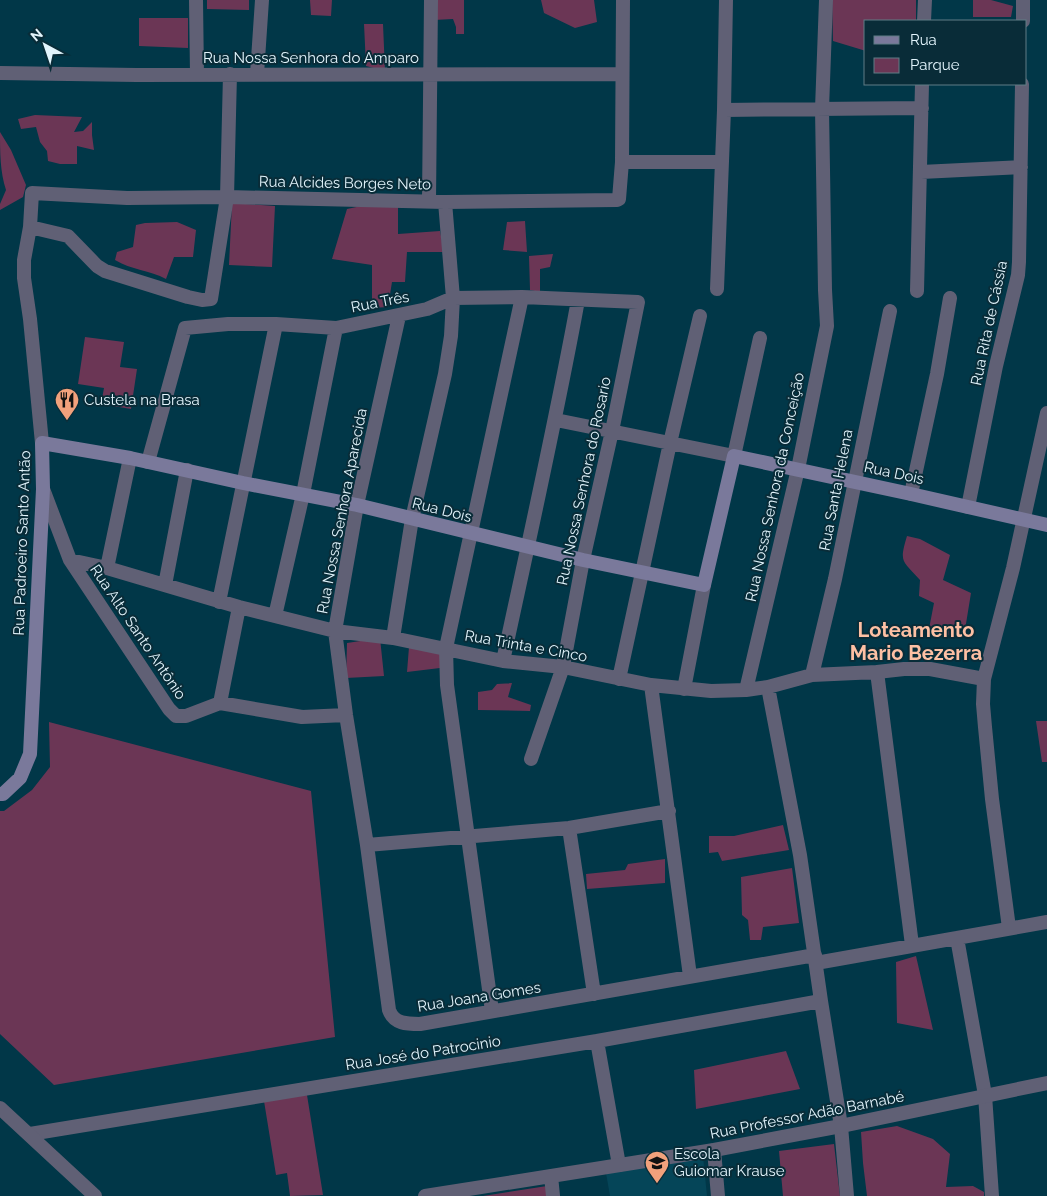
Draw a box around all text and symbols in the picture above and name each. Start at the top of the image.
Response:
north arrow [20,20,70,70]
legend [864,20,1027,85]
text: N [27,25,46,45]
text: Rua [910,31,937,49]
street label: Rua Nossa Senhora do Amparo [203,49,419,67]
text: Parque [910,56,960,74]
street label: Rua Alcides Borges Neto [259,172,431,194]
street label: Rua Rita de Cássia [967,259,1011,387]
street label: Rua Três [349,288,411,316]
street label: Rua Nossa Senhora da Conceição [742,371,808,603]
street label: Rua Nossa Senhora do Rosario [553,375,615,587]
restaurant icon: Custela na Brasa [54,387,80,421]
place label: Custela na Brasa [84,391,200,409]
street label: Rua Nossa Senhora Aparecida [313,407,371,615]
street label: Rua Santa Helena [815,428,857,552]
street label: Rua Padroeiro Santo Antão [10,450,34,636]
street label: Rua Dois [862,458,926,488]
street label: Rua Dois [410,494,474,526]
street label: Rua Alto Santo Antônio [86,561,190,703]
district label: Loteamento Mario Bezerra [850,618,982,665]
street label: Rua Trinta e Cinco [463,626,589,666]
street label: Rua Joana Gomes [416,978,542,1016]
street label: Rua José do Patrocinio [344,1032,502,1074]
street label: Rua Professor Adão Barnabé [708,1087,906,1143]
place label: Escola Guiomar Krause [674,1145,785,1180]
school or university icon: Escola Guiomar Krause [644,1150,670,1184]

